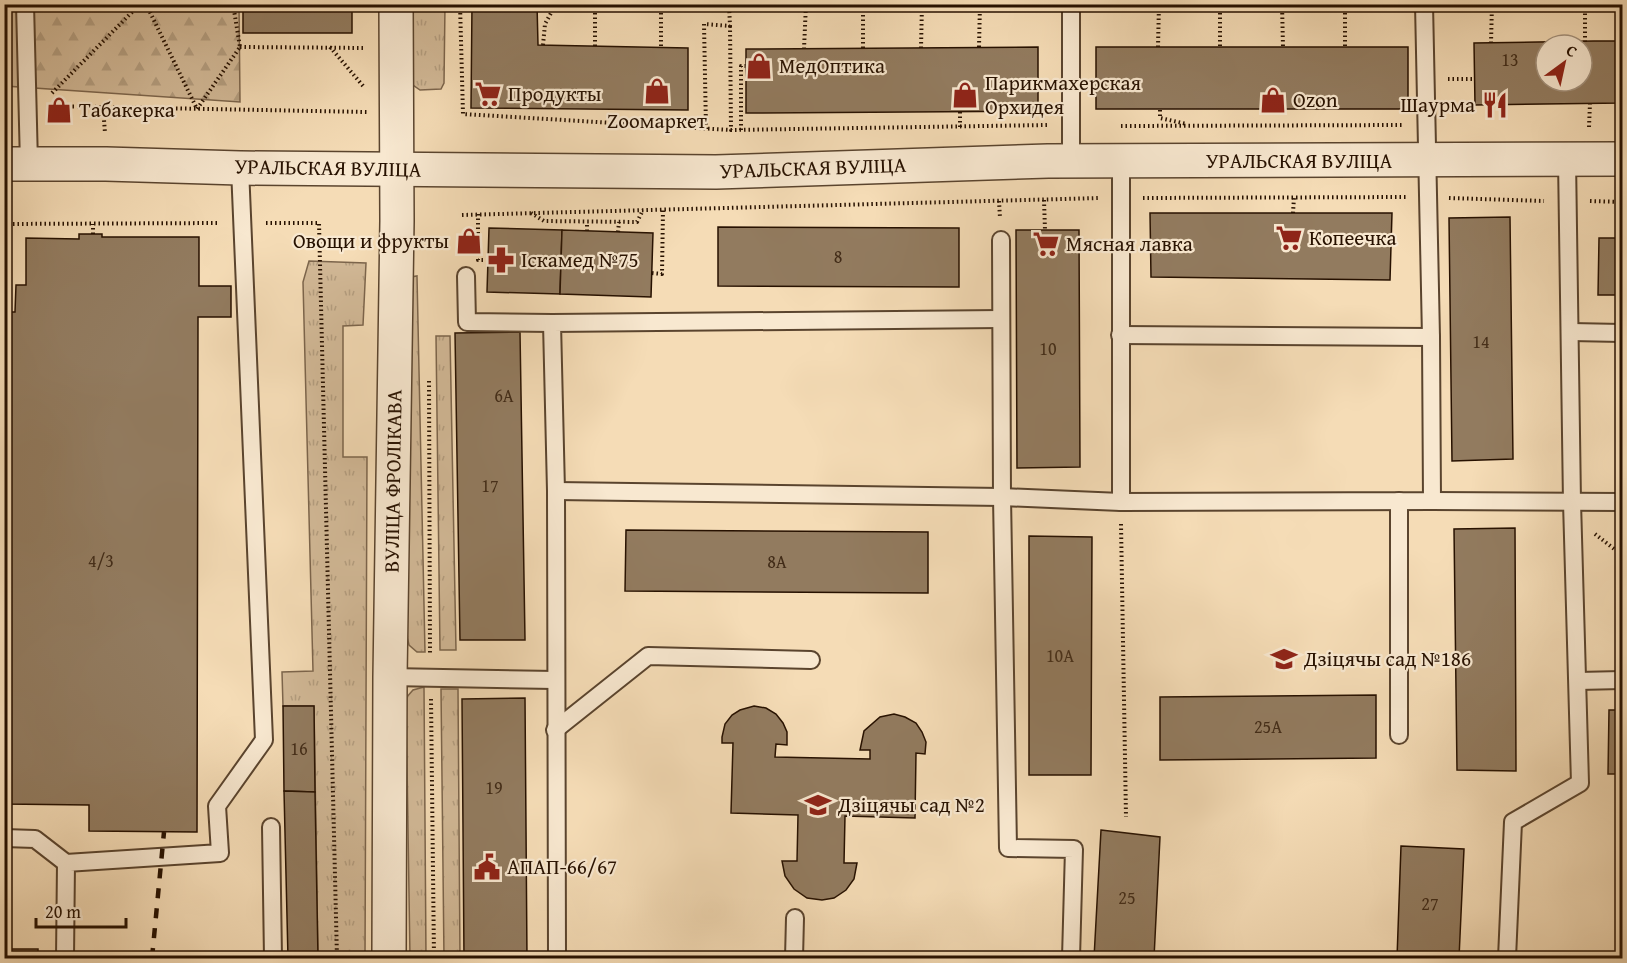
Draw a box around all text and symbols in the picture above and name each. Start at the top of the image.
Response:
north arrow [1534,33,1594,93]
text: С [1562,38,1582,63]
house number: 13 [1501,46,1519,73]
place label: МедОптика [779,50,885,81]
shop icon: МедОптика [744,51,774,81]
place label: Парикмахерская Орхидея [985,67,1142,122]
shop icon: Zooмаркет [642,76,672,106]
place label: Продукты [508,78,602,109]
supermarket icon: Продукты [473,79,503,109]
shop icon: Парикмахерская Орхидея [950,80,980,110]
place label: Ozon [1293,84,1338,115]
shop icon: Ozon [1258,85,1288,115]
place label: Шаурма [1400,89,1475,120]
restaurant icon: Шаурма [1480,90,1510,120]
place label: Табакерка [79,94,175,125]
shop icon: Табакерка [44,95,74,125]
place label: Zooмаркет [607,105,707,136]
street label: УРАЛЬСКАЯ ВУЛІЦА [1206,145,1393,176]
street label: УРАЛЬСКАЯ ВУЛІЦА [719,149,907,186]
street label: УРАЛЬСКАЯ ВУЛІЦА [234,150,422,185]
place label: Копеечка [1309,222,1396,253]
supermarket icon: Копеечка [1274,223,1304,253]
place label: Овощи и фрукты [293,225,449,256]
shop icon: Овощи и фрукты [454,226,484,256]
place label: Мясная лавка [1066,228,1193,259]
supermarket icon: Мясная лавка [1031,229,1061,259]
house number: 8 [834,243,842,270]
place label: Іскамед №75 [521,244,639,275]
pharmacy icon: Іскамед №75 [486,245,516,275]
house number: 14 [1472,328,1490,355]
house number: 10 [1039,335,1057,362]
house number: 6А [494,382,514,409]
street label: ВУЛІЦА ФРОЛІКАВА [375,389,410,573]
house number: 17 [481,472,499,499]
house number: 4/3 [88,547,114,574]
house number: 8А [767,548,787,575]
house number: 10А [1046,642,1074,669]
place label: Дзіцячы сад №186 [1303,643,1471,674]
school or university icon: Дзіцячы сад №186 [1269,644,1299,674]
house number: 25А [1254,713,1282,740]
house number: 16 [290,735,308,762]
house number: 19 [485,774,503,801]
place label: Дзіцячы сад №2 [837,789,985,820]
school or university icon: Дзіцячы сад №2 [803,790,833,820]
place label: АПАП-66/67 [507,851,617,882]
public building icon: АПАП-66/67 [472,852,502,882]
house number: 25 [1118,884,1136,911]
house number: 27 [1421,890,1439,917]
scale bar [36,891,126,929]
text: 20 m [45,898,81,925]

